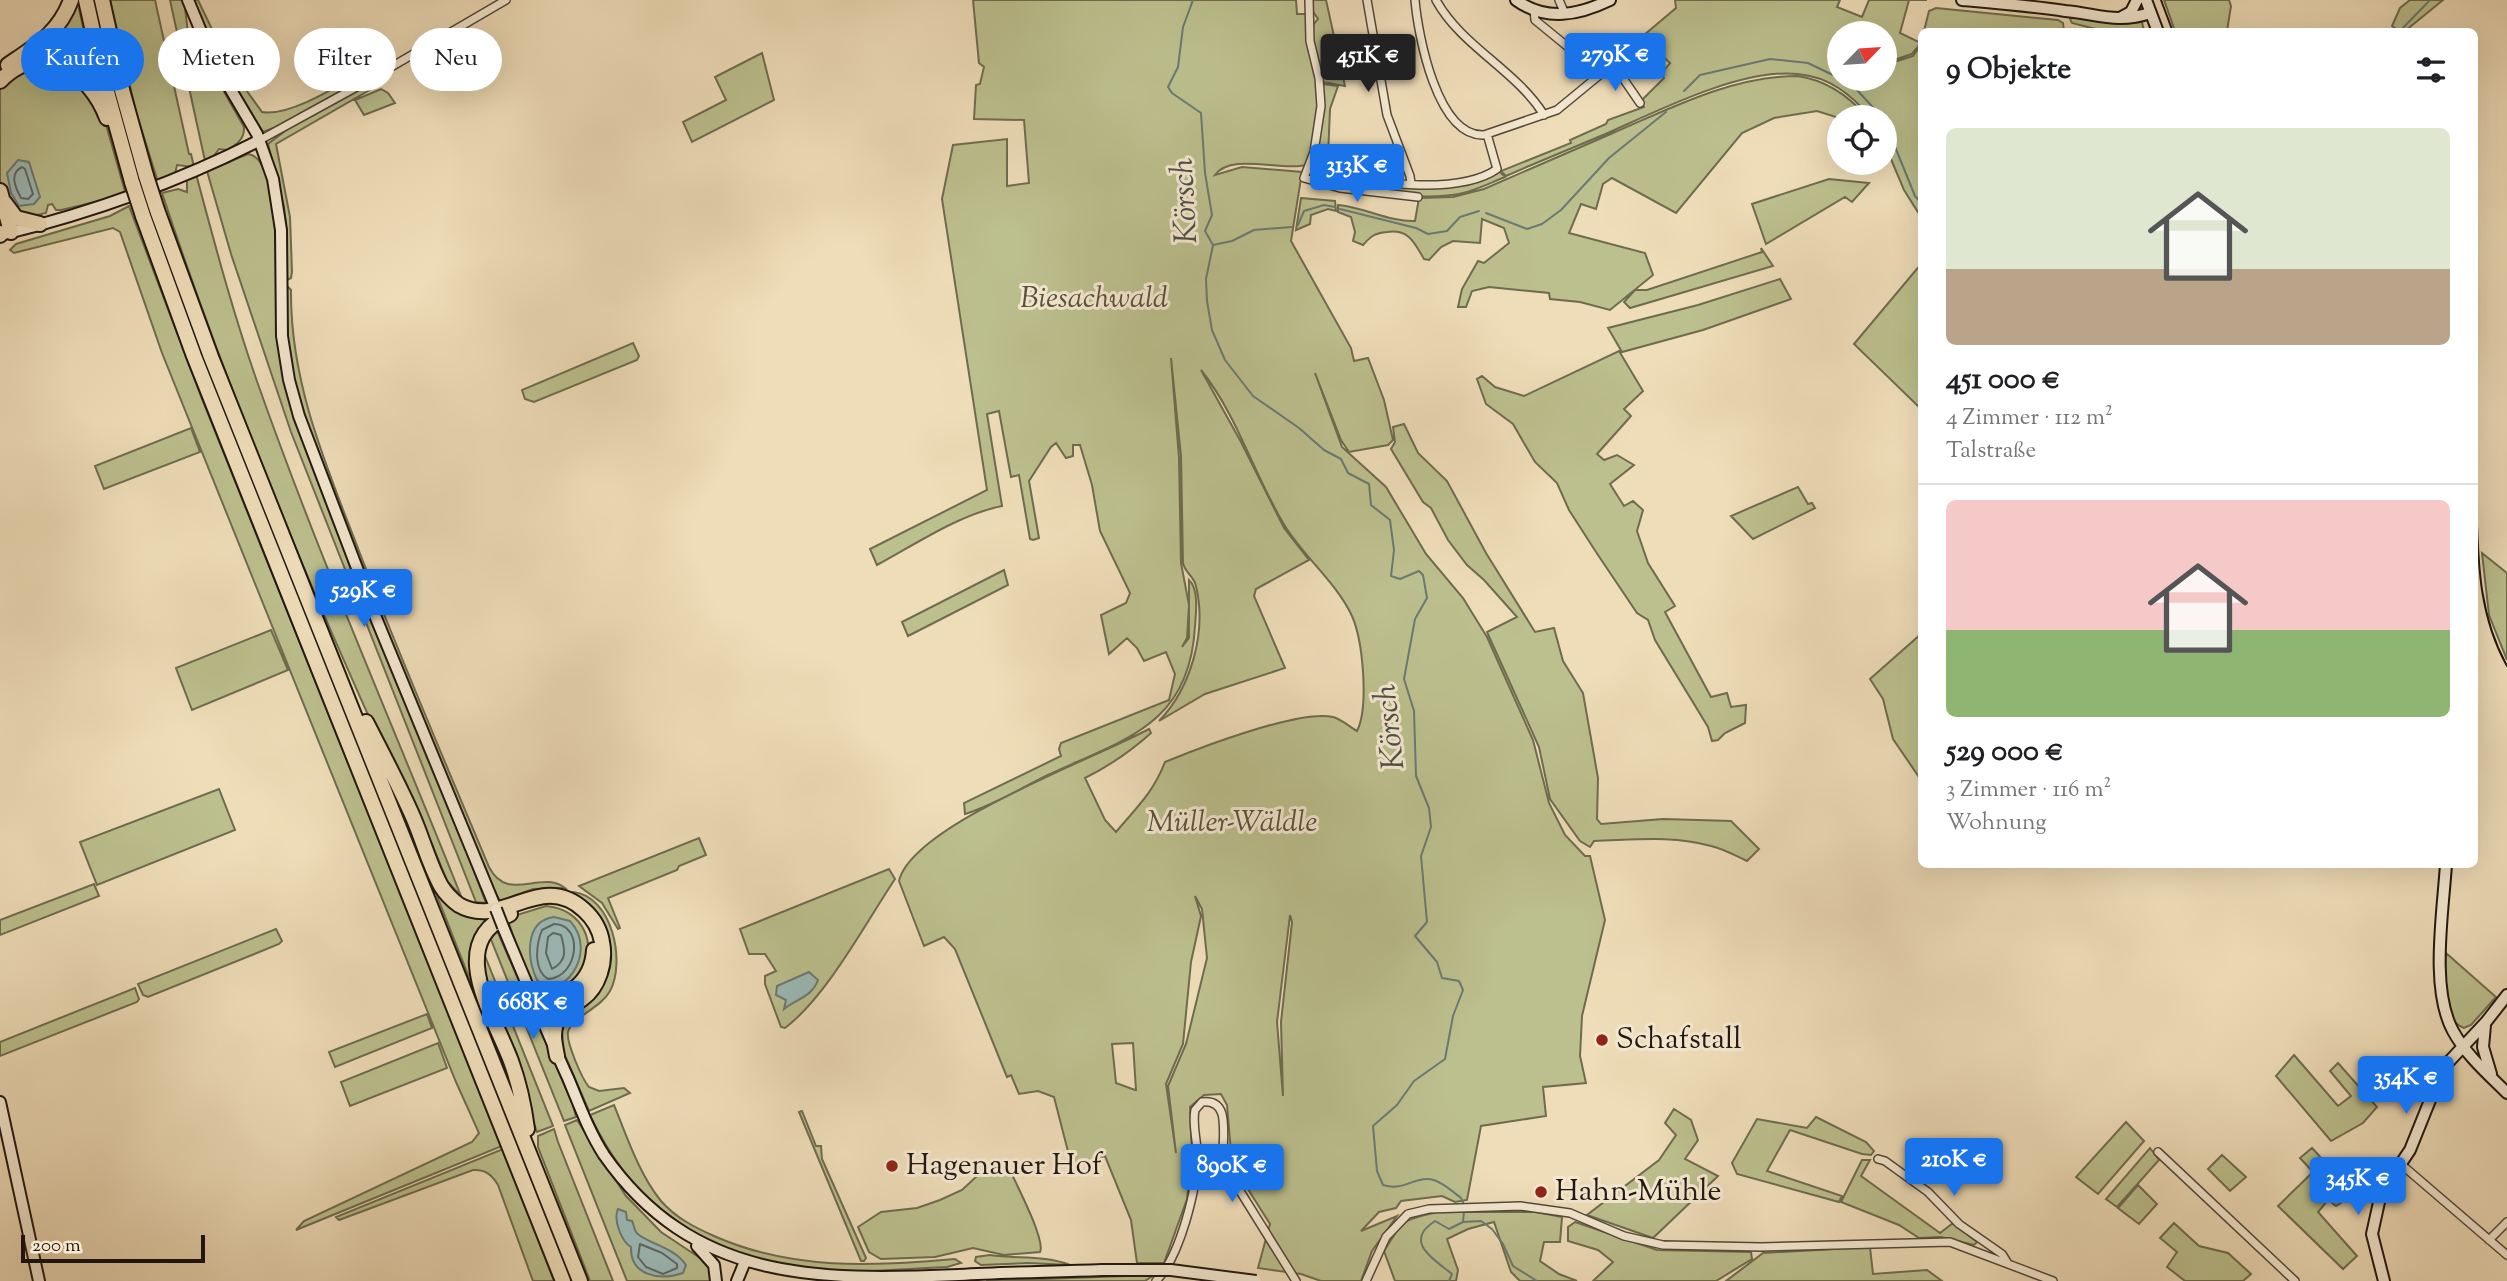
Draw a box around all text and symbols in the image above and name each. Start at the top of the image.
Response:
north arrow [1827,21,1897,91]
map controls [1827,21,1897,175]
chip: Kaufen [21,28,144,91]
chip: Mieten [158,28,280,91]
chip: Filter [294,28,396,91]
chip: Neu [410,28,502,91]
pin: 451K € [1311,34,1425,94]
pin: 279K € [1558,34,1672,93]
text: 279K € [1581,39,1649,72]
text: 451K € [1337,40,1399,73]
text: 9 Objekte [1946,49,2071,92]
icon: filters [2412,51,2450,89]
button: locate [1827,105,1897,175]
pin: 313K € [1300,144,1414,204]
text: 313K € [1326,150,1388,183]
water label: Körsch [1161,157,1211,245]
icon: home [2135,173,2261,299]
park label: Biesachwald [1020,278,1168,321]
text: 451 000 € [1946,359,2060,402]
text: 4 Zimmer · 112 m² [1946,402,2113,435]
text: Talstraße [1946,435,2036,468]
icon: home [2135,545,2261,671]
pin: 529K € [307,570,421,629]
text: 529K € [331,575,397,608]
water label: Körsch [1364,682,1418,772]
text: 529 000 € [1946,731,2064,774]
text: 3 Zimmer · 116 m² [1946,774,2111,807]
park label: Müller-Wäldle [1147,802,1317,845]
text: Wohnung [1946,807,2046,840]
pin: 668K € [476,982,590,1041]
text: 668K € [498,987,568,1020]
place label: Schafstall [1616,1019,1742,1062]
marker: Schafstall [1594,1032,1610,1048]
pin: 354K € [2349,1056,2463,1116]
text: 354K € [2374,1062,2438,1095]
pin: 210K € [1897,1138,2011,1198]
pin: 890K € [1175,1144,1289,1204]
text: 210K € [1921,1144,1987,1177]
place label: Hagenauer Hof [906,1145,1104,1188]
text: 890K € [1197,1150,1267,1183]
marker: Hagenauer Hof [884,1158,900,1174]
pin: 345K € [2301,1158,2415,1217]
text: 345K € [2326,1163,2390,1196]
place label: Hahn-Mühle [1555,1171,1721,1214]
marker: Hahn-Mühle [1533,1184,1549,1200]
scale bar [21,1232,205,1264]
text: 200 m [32,1233,81,1260]

